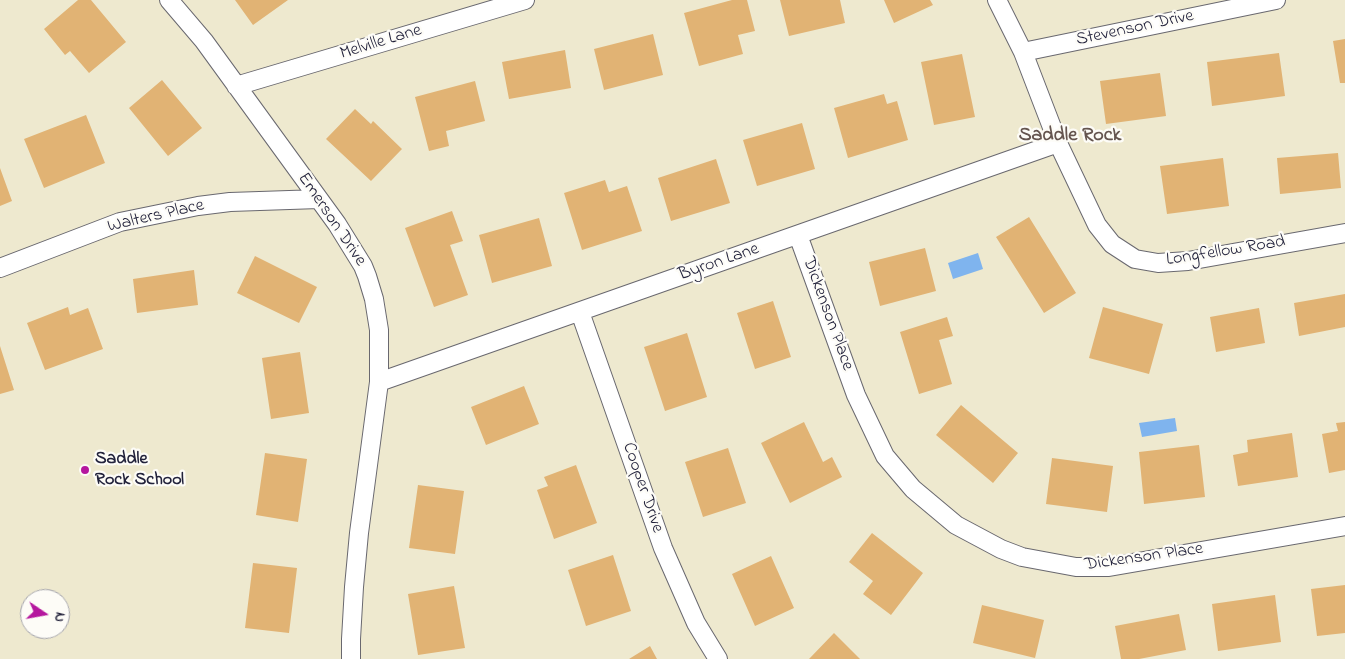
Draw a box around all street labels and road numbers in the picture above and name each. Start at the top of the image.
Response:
street label: Stevenson Drive [1074,6,1196,52]
street label: Melville Lane [338,20,424,66]
street label: Emerson Drive [292,169,370,271]
street label: Walters Place [106,195,206,239]
street label: Longfellow Road [1165,232,1287,272]
street label: Byron Lane [676,239,762,287]
street label: Dickenson Place [796,254,858,374]
street label: Cooper Drive [616,440,668,536]
street label: Dickenson Place [1083,539,1205,577]

